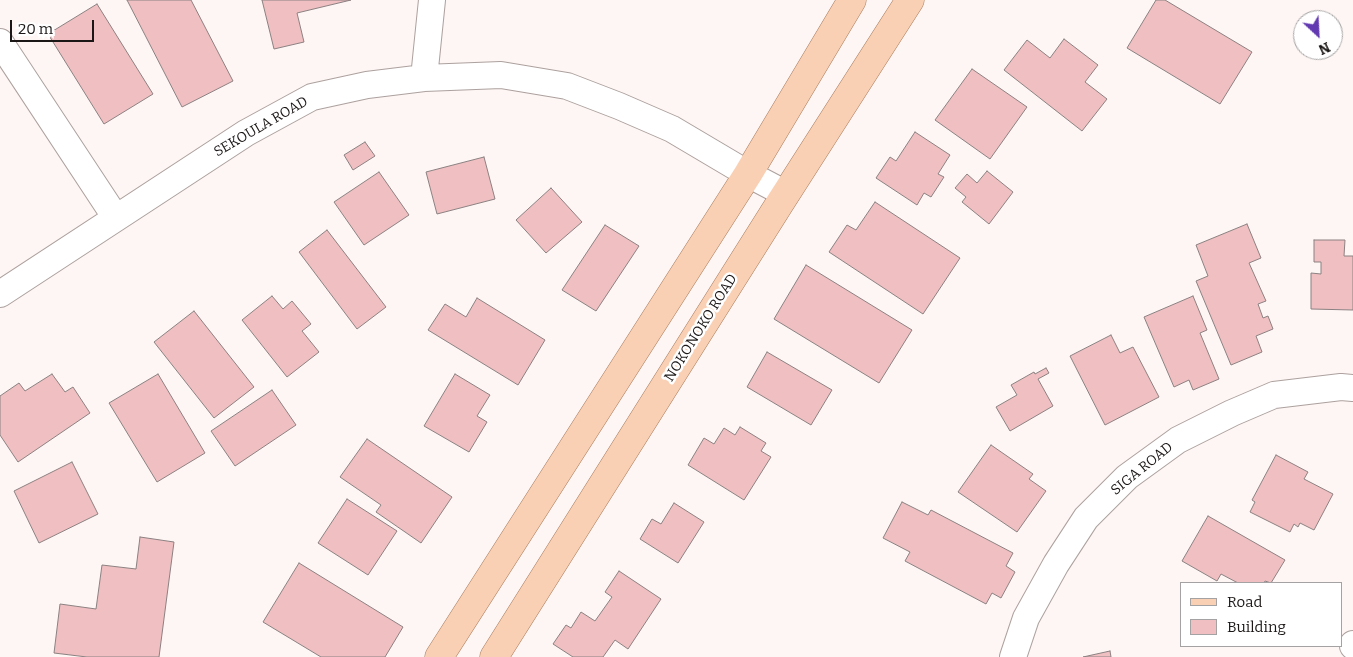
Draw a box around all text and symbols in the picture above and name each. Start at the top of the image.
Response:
scale bar [12,10,96,42]
north arrow [1293,10,1343,60]
text: 20 m [18,20,53,38]
text: N [1316,38,1333,58]
street label: SEKOULA ROAD [211,93,311,161]
street label: NOKONOKO ROAD [661,271,741,385]
street label: SIGA ROAD [1108,439,1176,499]
legend [1180,582,1343,647]
text: Road [1227,593,1262,611]
text: Building [1227,618,1286,636]

